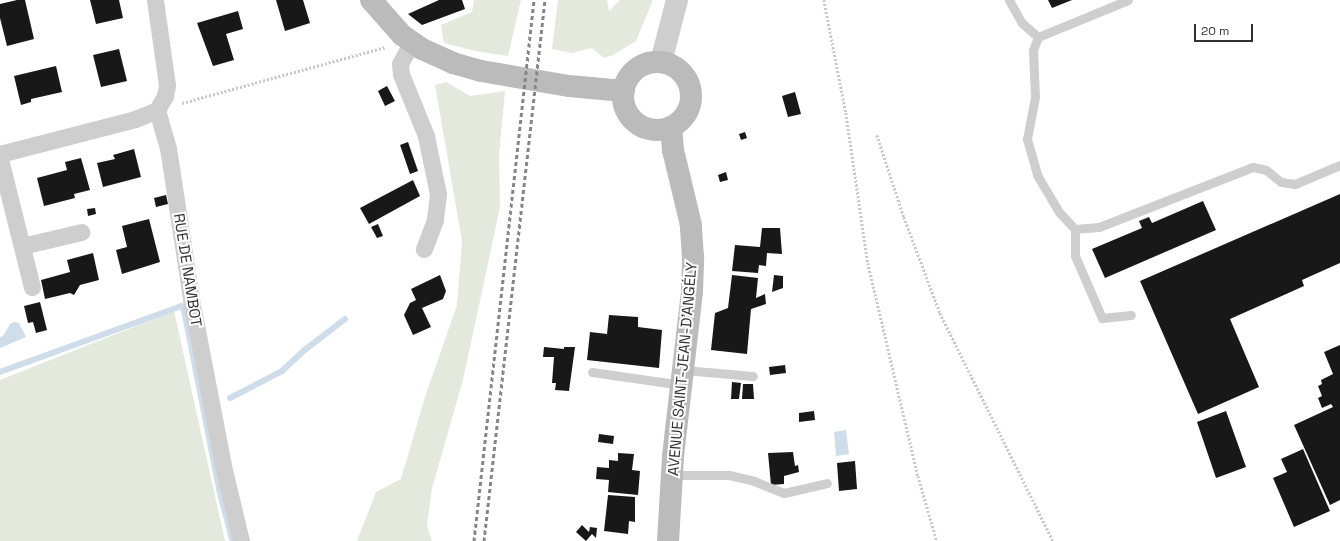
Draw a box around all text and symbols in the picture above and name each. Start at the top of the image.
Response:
scale bar [1196,16,1255,42]
text: 20 m [1201,23,1229,39]
street label: RUE DE NAMBOT [170,212,206,328]
street label: AVENUE SAINT-JEAN-D'ANGÉLY [664,261,700,477]

